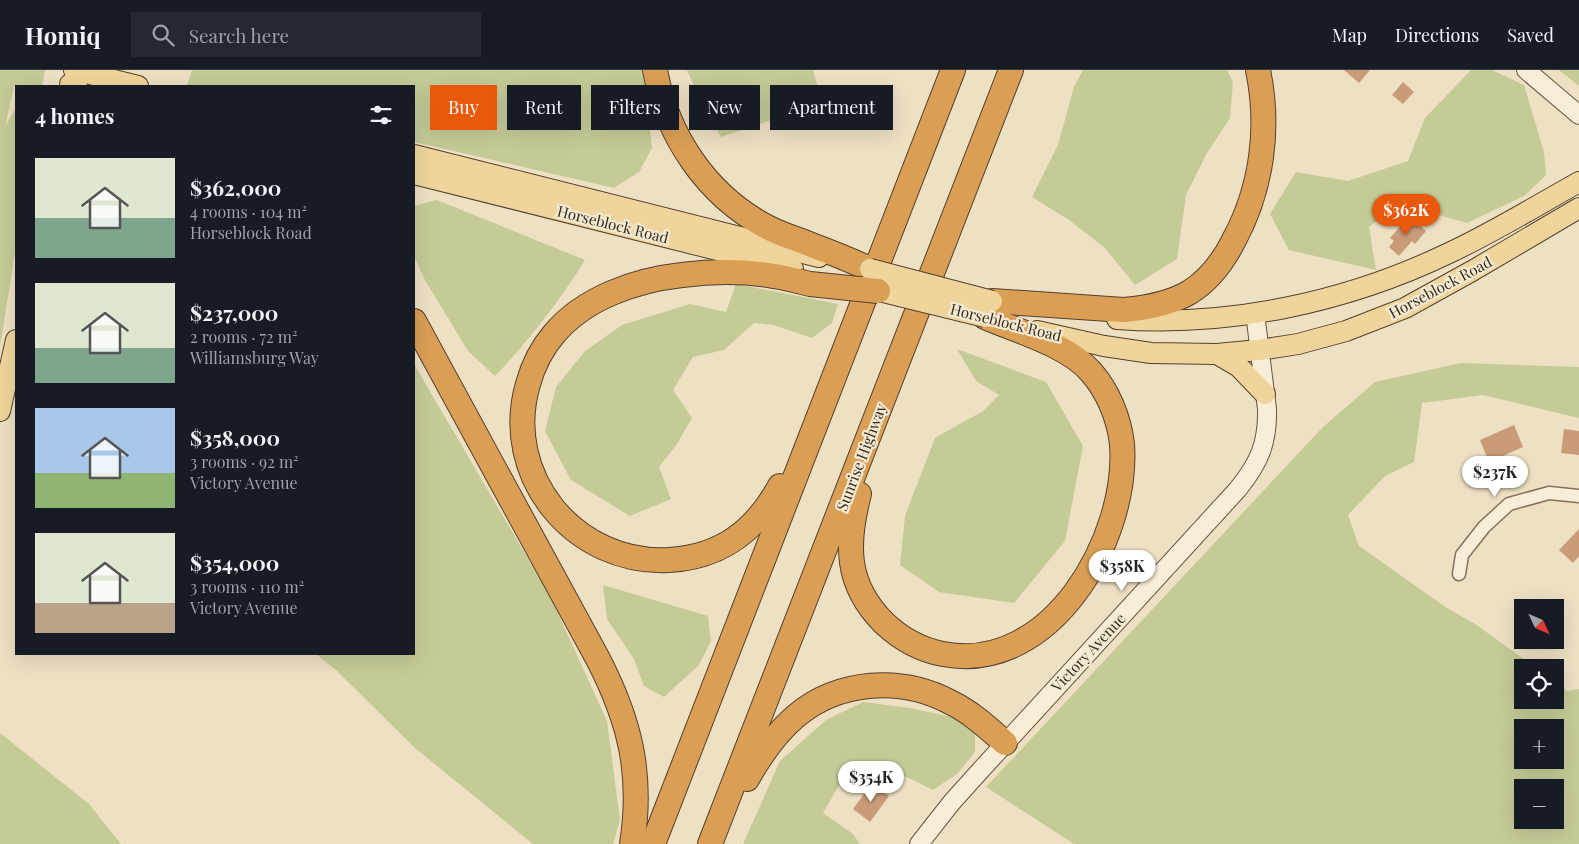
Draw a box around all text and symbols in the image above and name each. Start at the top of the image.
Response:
search box [131,12,481,57]
text: Homiq [25,19,101,51]
icon: search [149,21,177,49]
text: Search here [189,22,289,48]
text: Map [1332,23,1367,47]
text: Directions [1395,23,1479,47]
text: Saved [1507,23,1554,47]
chip: Buy [430,85,497,130]
chip: Rent [507,85,581,130]
chip: Filters [591,85,679,130]
chip: New [689,85,760,130]
chip: Apartment [770,85,893,130]
text: 4 homes [35,101,114,129]
icon: filters [367,101,395,129]
text: $362,000 [190,173,281,201]
icon: home [75,178,135,238]
pin: $362K [1371,194,1441,236]
text: $362K [1383,199,1429,220]
street label: Horseblock Road [555,200,671,248]
text: 4 rooms · 104 m² [190,201,307,222]
text: Horseblock Road [190,222,312,243]
street label: Horseblock Road [1385,251,1495,323]
text: $237,000 [190,298,278,326]
street label: Horseblock Road [948,298,1064,346]
icon: home [75,303,135,363]
text: 2 rooms · 72 m² [190,326,297,347]
text: Williamsburg Way [190,347,319,368]
street label: Sunrise Highway [831,400,891,514]
text: $358,000 [190,423,280,451]
icon: home [75,428,135,488]
text: 3 rooms · 92 m² [190,451,299,472]
pin: $237K [1460,456,1530,498]
text: $237K [1473,461,1517,482]
text: Victory Avenue [190,472,298,493]
text: $354,000 [190,548,279,576]
pin: $358K [1087,550,1157,592]
icon: home [75,553,135,613]
text: $358K [1100,555,1144,576]
text: 3 rooms · 110 m² [190,576,304,597]
text: Victory Avenue [190,597,298,618]
north arrow [1514,599,1564,649]
map controls [1514,599,1564,829]
street label: Victory Avenue [1046,608,1130,696]
button: locate [1514,659,1564,709]
button: + [1514,719,1564,769]
pin: $354K [836,760,906,803]
text: $354K [849,766,893,787]
button: − [1514,779,1564,829]

